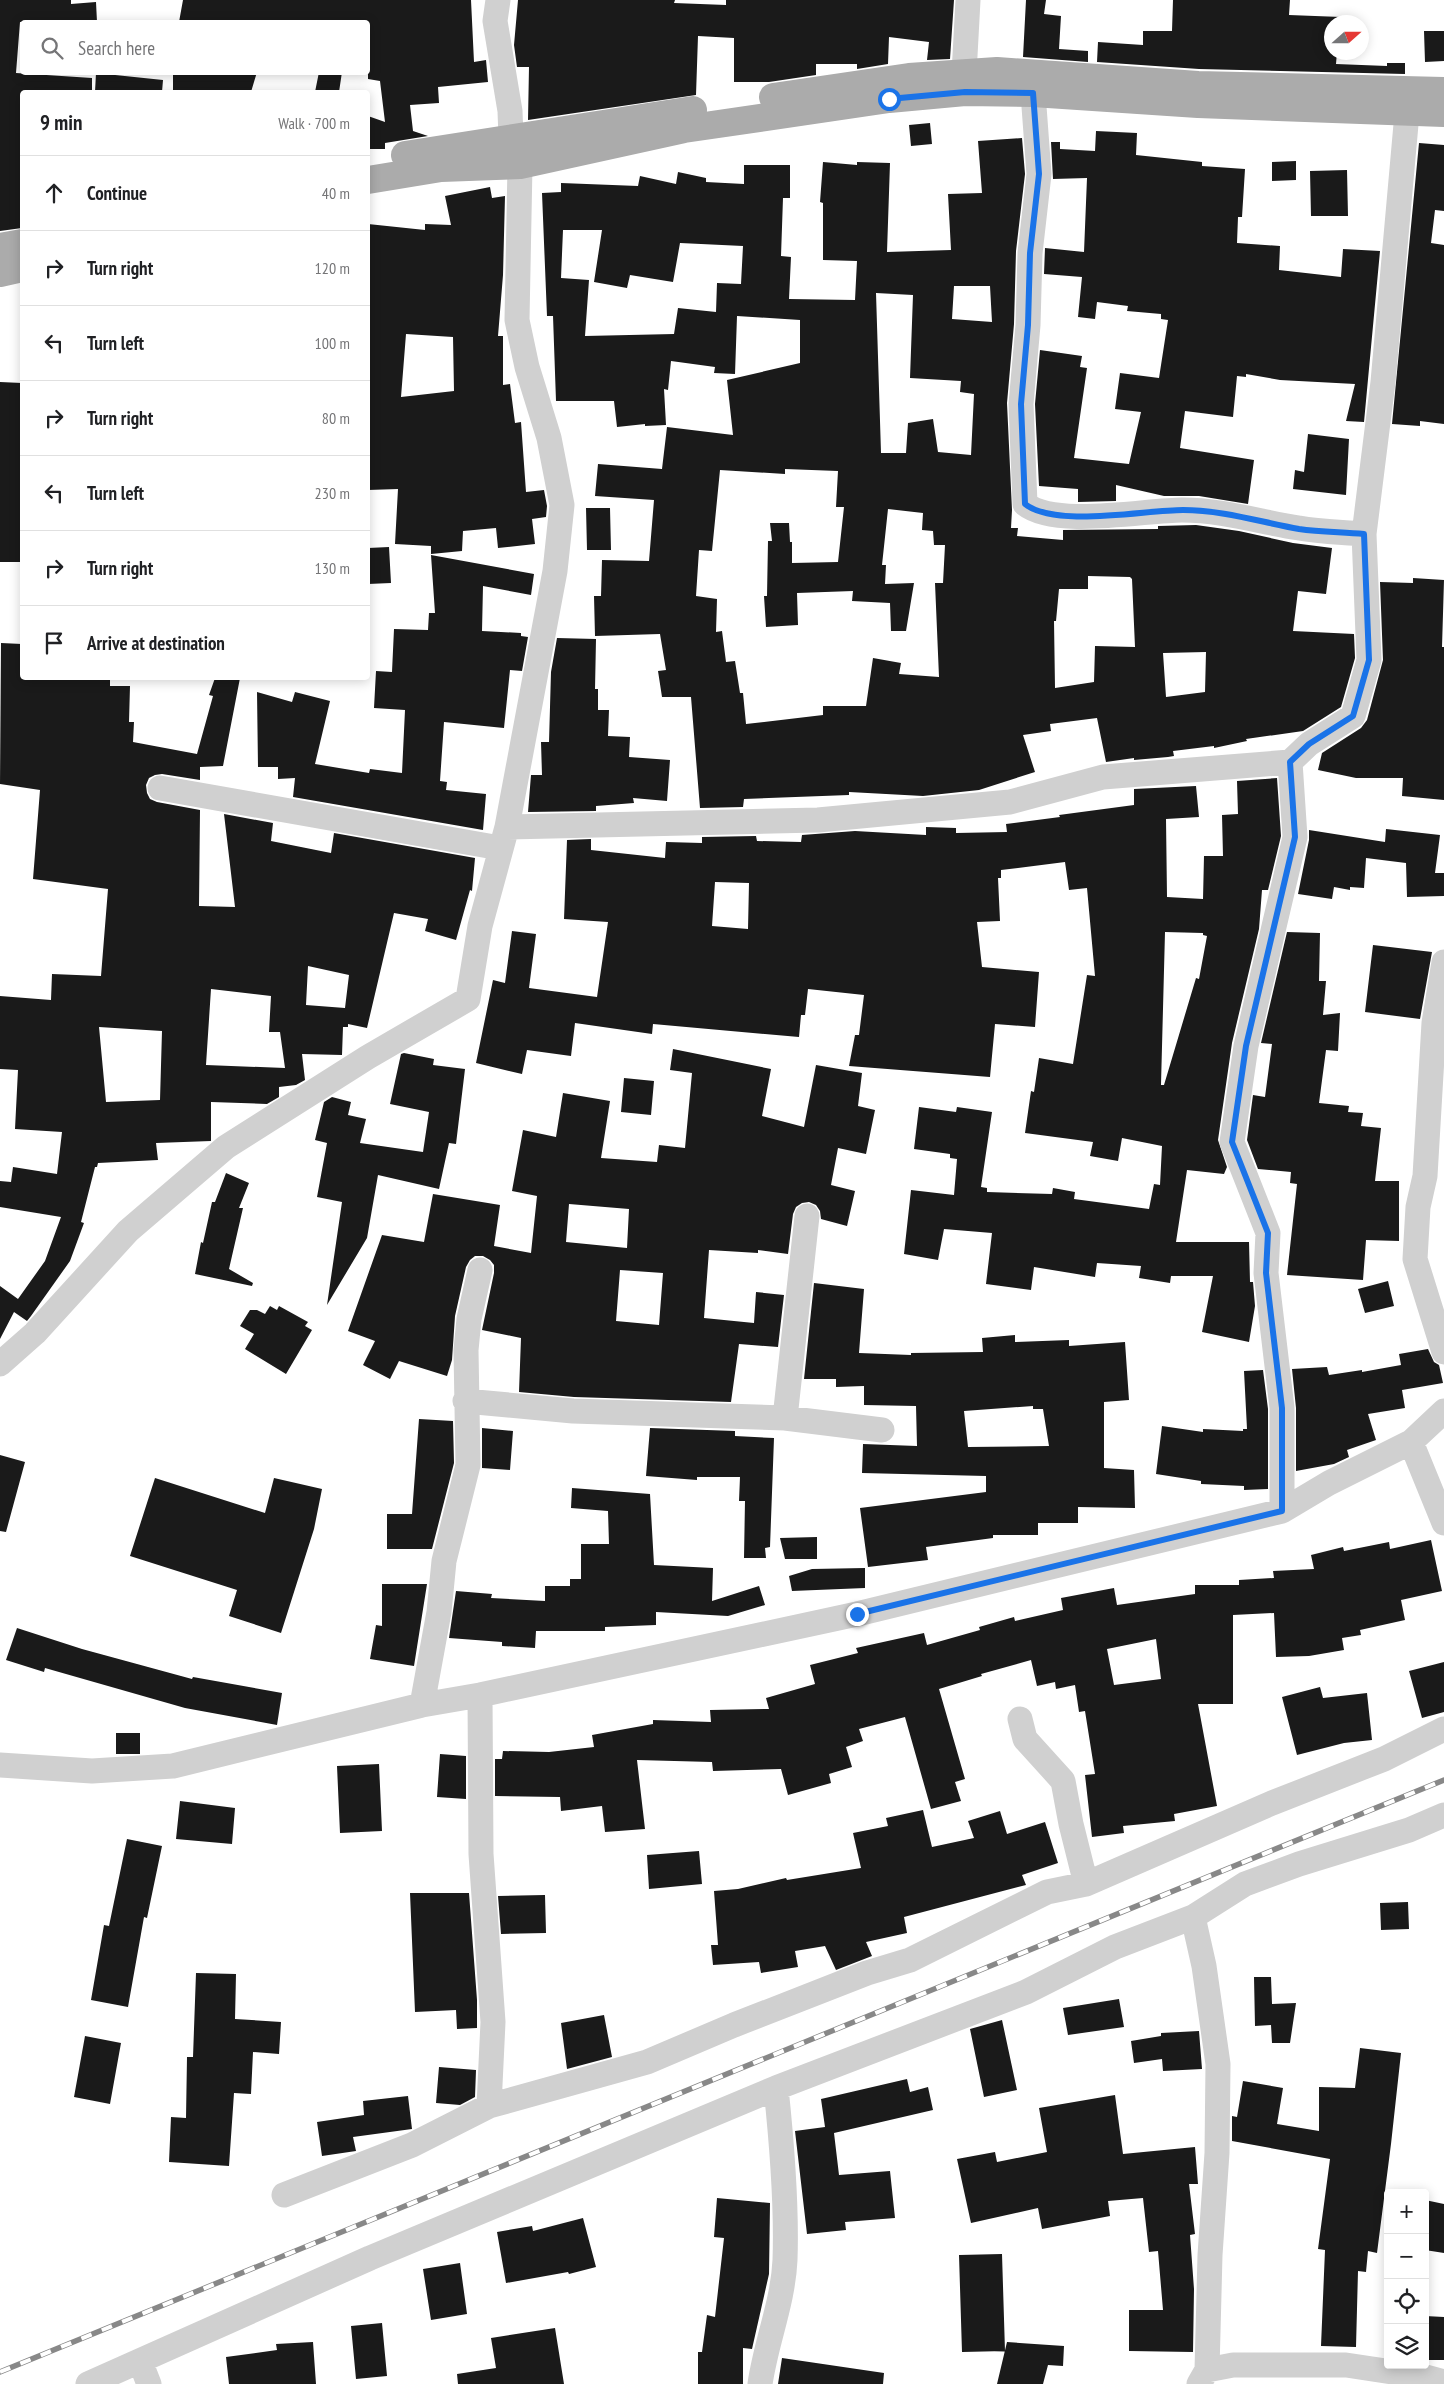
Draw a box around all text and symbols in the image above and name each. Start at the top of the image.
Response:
north arrow [1324,15,1369,60]
search box [20,20,370,75]
icon: search [38,34,66,62]
text: Search here [78,36,155,60]
route start [878,88,901,111]
text: 9 min [40,109,82,136]
text: Walk · 700 m [278,113,350,133]
icon: ahead [40,179,68,207]
text: Continue [87,181,147,205]
text: 40 m [322,183,350,203]
icon: right [40,254,68,282]
text: Turn right [87,256,153,280]
text: 120 m [315,258,350,278]
icon: left [40,329,68,357]
text: Turn left [87,331,144,355]
text: 100 m [315,333,350,353]
icon: right [40,404,68,432]
text: Turn right [87,406,153,430]
text: 80 m [322,408,350,428]
icon: left [40,479,68,507]
text: Turn left [87,481,144,505]
text: 230 m [315,483,350,503]
icon: right [40,554,68,582]
text: Turn right [87,556,153,580]
text: 130 m [315,558,350,578]
icon: arrive [40,629,68,657]
text: Arrive at destination [87,631,225,655]
route end [846,1603,869,1626]
map controls [1384,2189,1429,2369]
button: + [1384,2189,1429,2234]
button: − [1384,2234,1429,2279]
button: locate [1384,2279,1429,2324]
button: layers [1384,2324,1429,2369]

